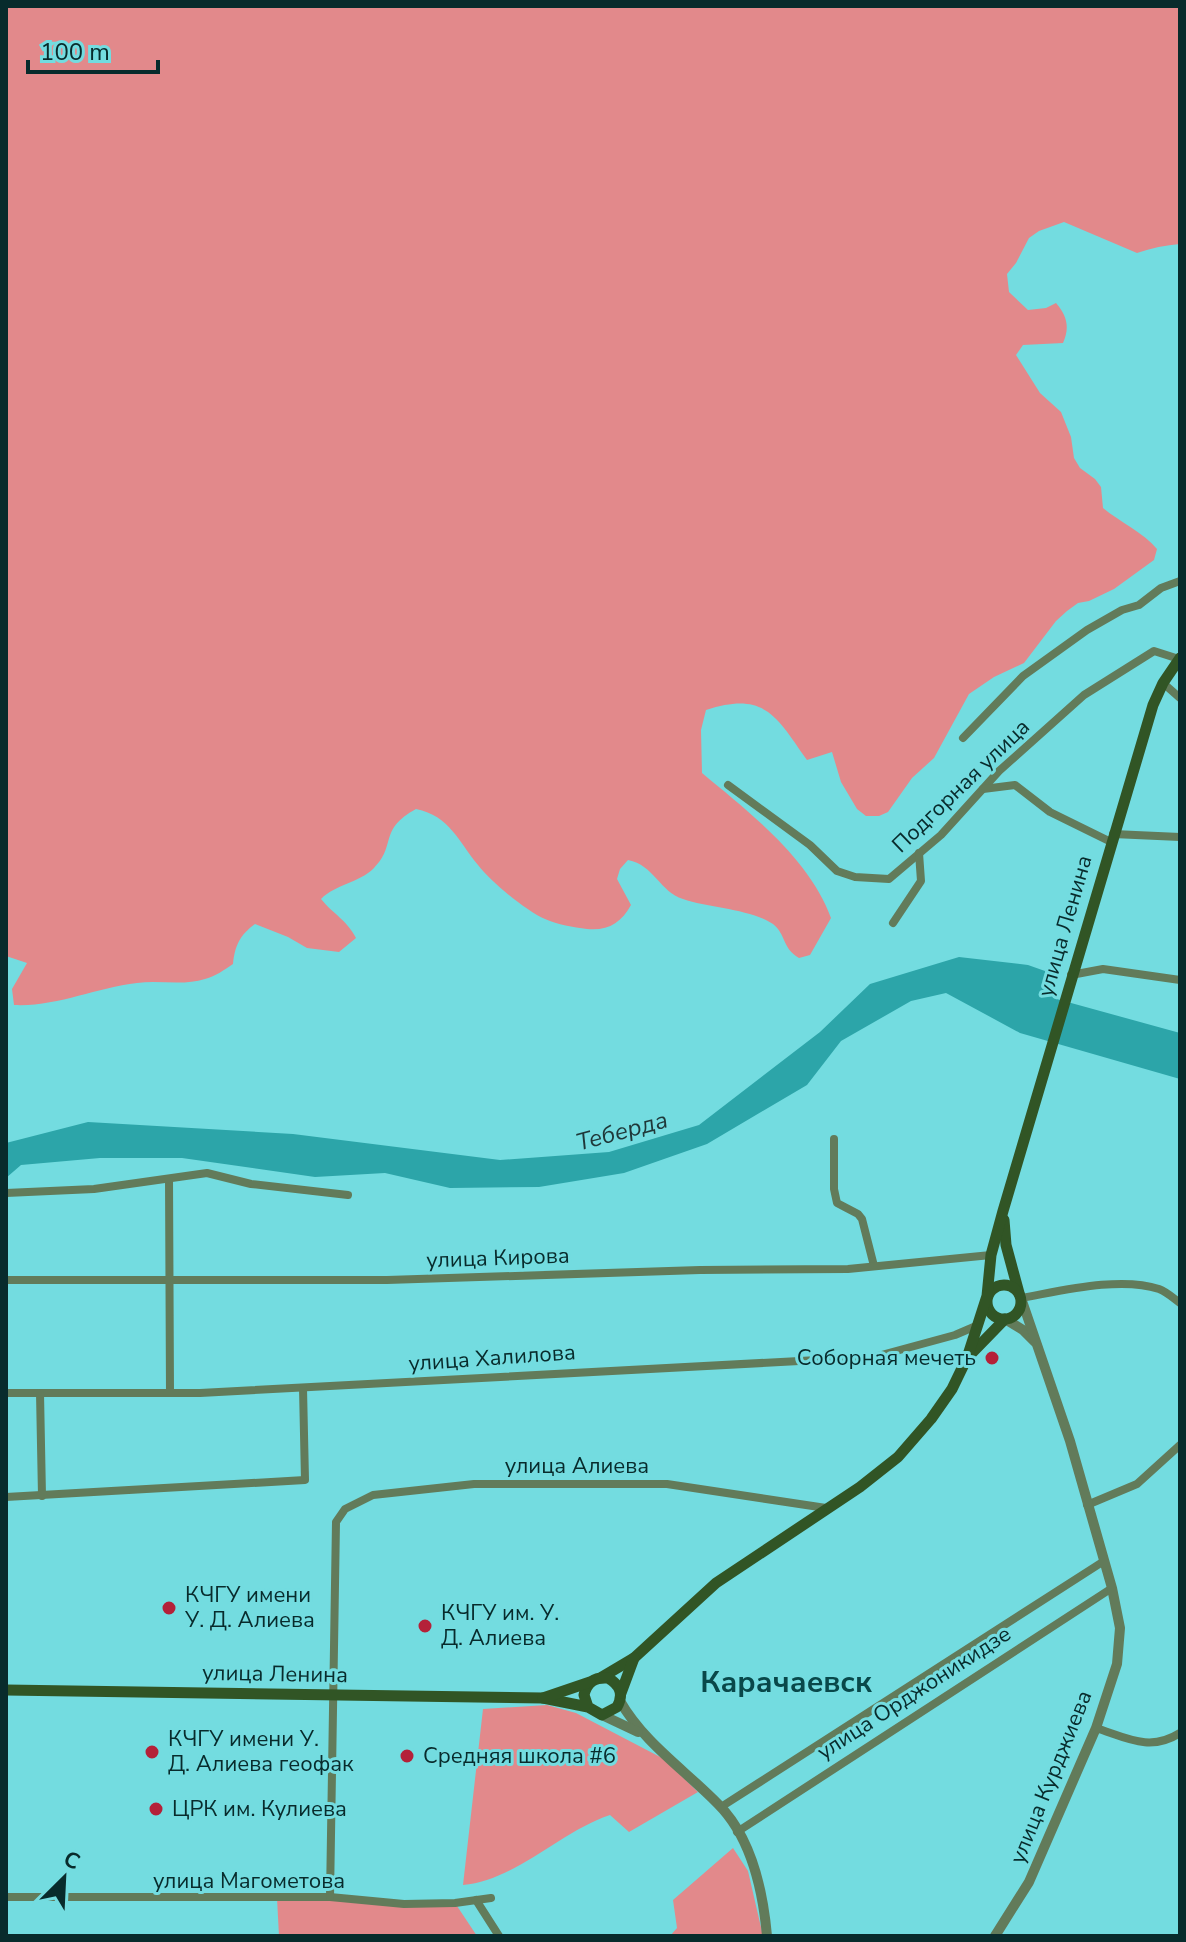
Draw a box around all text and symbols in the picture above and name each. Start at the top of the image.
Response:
scale bar [28,24,158,74]
text: 100 m [40,36,110,68]
street label: Подгорная улица [886,712,1036,860]
street label: улица Ленина [1030,852,1100,1000]
water label: Теберда [573,1103,671,1159]
street label: улица Кирова [426,1241,570,1275]
street label: улица Халилова [407,1337,577,1379]
place label: Соборная мечеть [797,1343,976,1373]
marker: Соборная мечеть [983,1349,1001,1367]
street label: улица Алиева [505,1451,649,1481]
place label: КЧГУ имени У. Д. Алиева [184,1580,315,1635]
place label: КЧГУ им. У. Д. Алиева [441,1598,559,1653]
marker: КЧГУ имени У. Д. Алиева [160,1599,178,1617]
marker: КЧГУ им. У. Д. Алиева [416,1617,434,1635]
street label: улица Орджоникидзе [811,1619,1017,1767]
street label: улица Ленина [202,1658,348,1690]
district label: Карачаевск [700,1662,872,1703]
street label: улица Курджиева [1003,1686,1099,1868]
place label: КЧГУ имени У. Д. Алиева геофак [168,1724,354,1779]
place label: Средняя школа #6 [423,1741,616,1771]
marker: КЧГУ имени У. Д. Алиева геофак [143,1743,161,1761]
marker: Средняя школа #6 [398,1747,416,1765]
place label: ЦРК им. Кулиева [172,1794,347,1824]
marker: ЦРК им. Кулиева [147,1800,165,1818]
north arrow [24,1838,104,1918]
text: С [59,1844,85,1877]
street label: улица Магометова [153,1866,345,1896]

